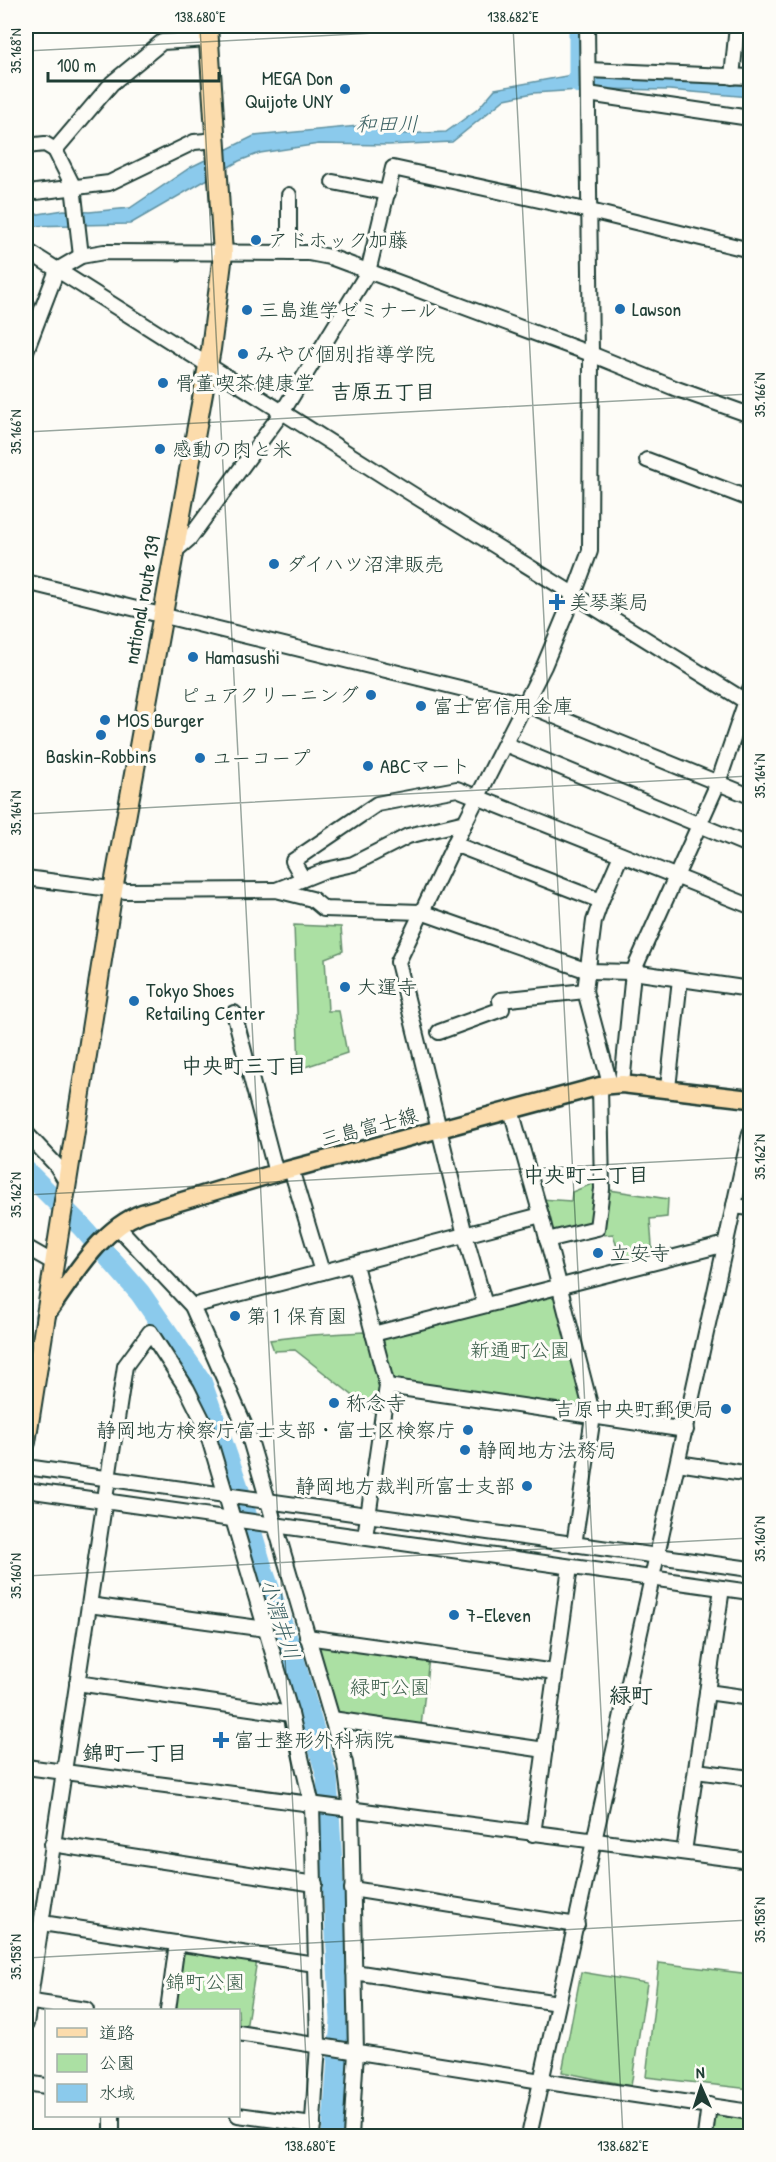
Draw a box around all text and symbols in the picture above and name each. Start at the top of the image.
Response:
text: 138.680°E [174,6,226,27]
text: 138.682°E [487,6,539,27]
text: 35.168°N [5,28,26,74]
scale bar [48,45,219,83]
text: 100 m [57,53,96,78]
place label: MEGA Don Quijote UNY [245,64,333,114]
marker: MEGA Don Quijote UNY [338,82,352,96]
water label: 和田川 [356,109,419,138]
place label: アドホック加藤 [268,226,408,253]
marker: アドホック加藤 [249,233,263,247]
place label: Lawson [632,295,681,322]
place label: 三島進学ゼミナール [259,296,437,323]
marker: Lawson [613,302,627,316]
marker: 三島進学ゼミナール [240,303,254,317]
place label: みやび個別指導学院 [255,340,435,367]
marker: みやび個別指導学院 [236,347,250,361]
place label: 骨董喫茶健康堂 [175,369,315,396]
text: 35.166°N [749,372,770,418]
marker: 骨董喫茶健康堂 [156,376,170,390]
district label: 吉原五丁目 [331,377,436,406]
text: 35.166°N [5,409,26,455]
place label: 感動の肉と米 [172,435,292,462]
marker: 感動の肉と米 [153,442,167,456]
street label: national route 139 [117,534,166,666]
place label: ダイハツ沼津販売 [286,550,444,577]
marker: ダイハツ沼津販売 [267,557,281,571]
place label: 美琴薬局 [569,588,649,615]
marker: 美琴薬局 [550,595,564,609]
place label: Hamasushi [205,643,280,670]
marker: Hamasushi [186,650,200,664]
place label: ピュアクリーニング [180,681,359,708]
marker: ピュアクリーニング [364,688,378,702]
place label: 富士宮信用金庫 [433,692,573,719]
marker: 富士宮信用金庫 [414,699,428,713]
place label: MOS Burger [117,706,204,733]
marker: MOS Burger [98,713,112,727]
marker: Baskin-Robbins [94,728,108,742]
place label: Baskin-Robbins [46,742,157,769]
place label: ユーコープ [212,744,310,771]
marker: ユーコープ [193,751,207,765]
place label: ABCマート [380,752,471,779]
text: 35.164°N [749,754,770,798]
marker: ABCマート [361,759,375,773]
text: 35.164°N [5,791,26,835]
place label: 大運寺 [357,973,417,1000]
place label: Tokyo Shoes Retailing Center [146,976,265,1026]
marker: 大運寺 [338,980,352,994]
marker: Tokyo Shoes Retailing Center [127,994,141,1008]
district label: 中央町三丁目 [181,1051,307,1080]
street label: 三島富士線 [317,1101,421,1152]
text: 35.162°N [749,1134,770,1180]
district label: 中央町二丁目 [523,1160,649,1189]
text: 35.162°N [5,1172,26,1218]
place label: 立安寺 [610,1239,670,1266]
marker: 立安寺 [591,1246,605,1260]
place label: 第１保育園 [247,1302,347,1329]
marker: 第１保育園 [228,1309,242,1323]
park label: 新通町公園 [470,1336,570,1363]
place label: 称念寺 [346,1389,406,1416]
place label: 吉原中央町郵便局 [554,1395,714,1422]
marker: 称念寺 [327,1396,341,1410]
marker: 吉原中央町郵便局 [719,1402,733,1416]
place label: 静岡地方検察庁富士支部・富士区検察庁 [96,1416,456,1443]
marker: 静岡地方検察庁富士支部・富士区検察庁 [461,1423,475,1437]
place label: 静岡地方法務局 [477,1436,617,1463]
marker: 静岡地方法務局 [458,1443,472,1457]
place label: 静岡地方裁判所富士支部 [295,1472,515,1499]
marker: 静岡地方裁判所富士支部 [520,1479,534,1493]
text: 35.160°N [749,1516,770,1562]
text: 35.160°N [5,1553,26,1599]
water label: 小潤井川 [254,1574,307,1663]
place label: 7-Eleven [466,1601,531,1628]
marker: 7-Eleven [447,1608,461,1622]
park label: 緑町公園 [350,1673,430,1700]
district label: 緑町 [609,1680,653,1710]
place label: 富士整形外科病院 [234,1726,394,1753]
marker: 富士整形外科病院 [212,1731,230,1749]
district label: 錦町一丁目 [83,1738,188,1767]
text: 35.158°N [749,1897,770,1943]
text: 35.158°N [5,1934,26,1980]
park label: 錦町公園 [165,1968,245,1995]
legend [45,2009,240,2117]
text: 道路 [99,2020,135,2045]
text: 公園 [99,2050,135,2075]
north arrow [671,2057,731,2117]
text: N [695,2061,706,2083]
text: 水域 [99,2080,135,2105]
text: 138.680°E [284,2135,336,2156]
text: 138.682°E [597,2135,649,2156]

